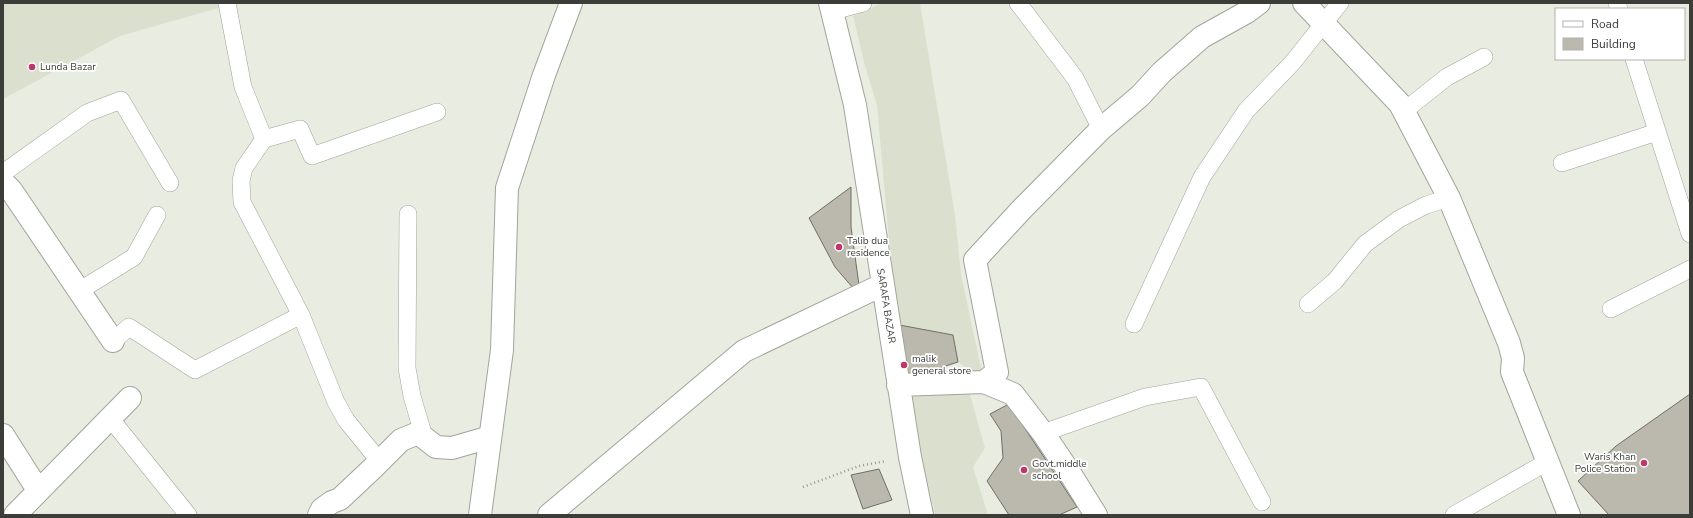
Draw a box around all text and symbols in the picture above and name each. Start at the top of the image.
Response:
legend [1555,8,1685,60]
text: Road [1591,16,1619,32]
text: Building [1591,36,1636,52]
place label: Lunda Bazar [40,60,96,74]
marker: Lunda Bazar [27,62,37,72]
place label: Talib dua residence [847,234,890,260]
marker: Talib dua residence [834,242,844,252]
street label: SARAFA BAZAR [873,268,899,345]
place label: malik general store [912,352,971,378]
marker: malik general store [899,360,909,370]
place label: Waris Khan Police Station [1575,450,1636,476]
place label: Govt.middle school [1032,457,1087,483]
marker: Waris Khan Police Station [1639,458,1649,468]
marker: Govt.middle school [1019,465,1029,475]

